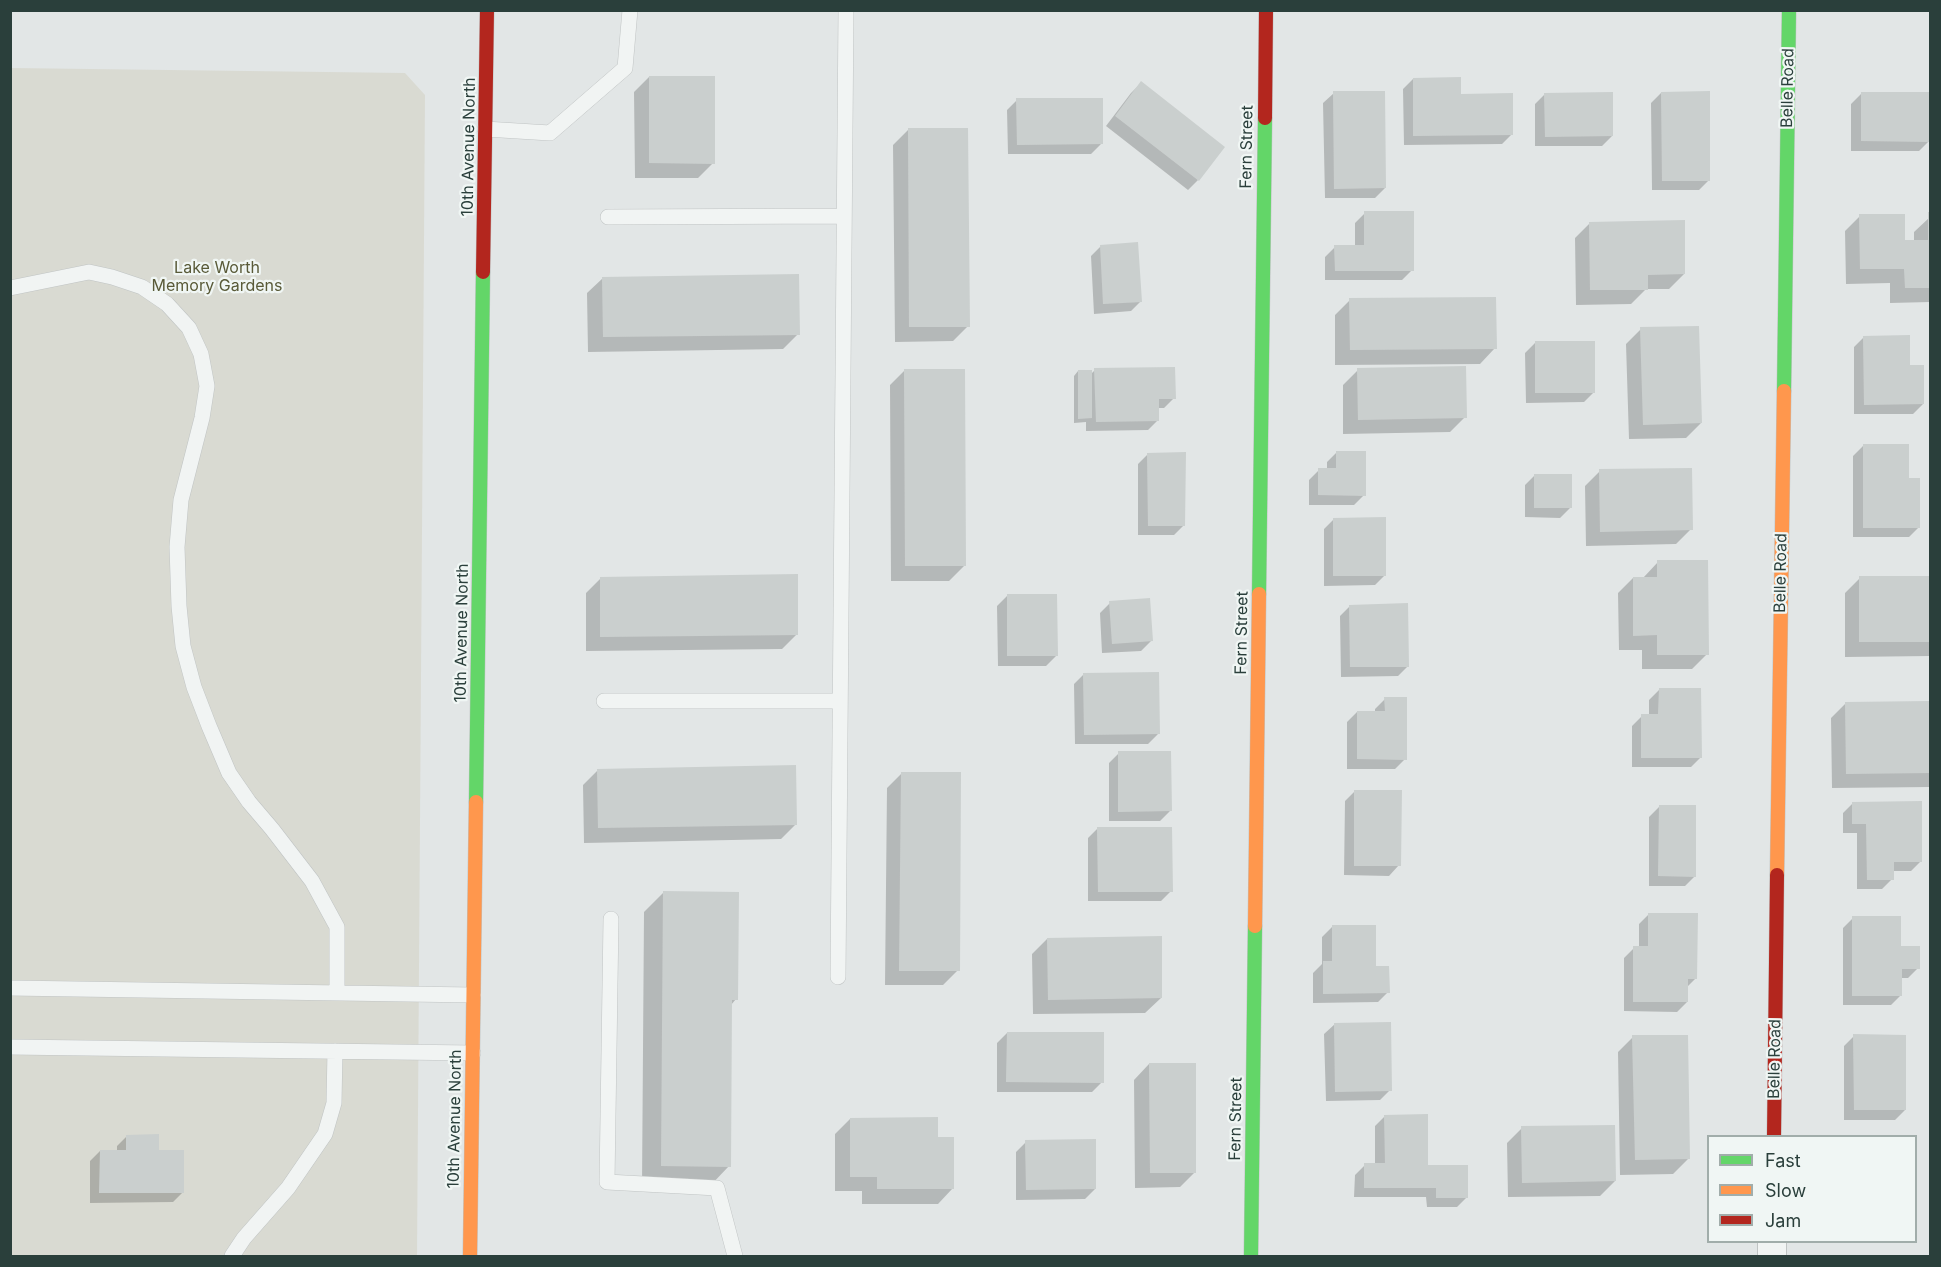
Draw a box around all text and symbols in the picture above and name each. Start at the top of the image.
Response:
street label: Belle Road [1778,48,1798,128]
street label: 10th Avenue North [458,77,480,217]
street label: Fern Street [1237,105,1257,189]
park label: Lake Worth Memory Gardens [152,258,282,296]
street label: Belle Road [1771,533,1791,613]
street label: 10th Avenue North [451,563,473,703]
street label: Fern Street [1232,591,1252,675]
street label: Belle Road [1765,1019,1785,1099]
street label: 10th Avenue North [444,1049,466,1189]
street label: Fern Street [1226,1077,1246,1161]
legend [1707,1135,1917,1243]
text: Fast [1765,1150,1801,1171]
text: Slow [1765,1180,1806,1201]
text: Jam [1765,1210,1801,1231]

